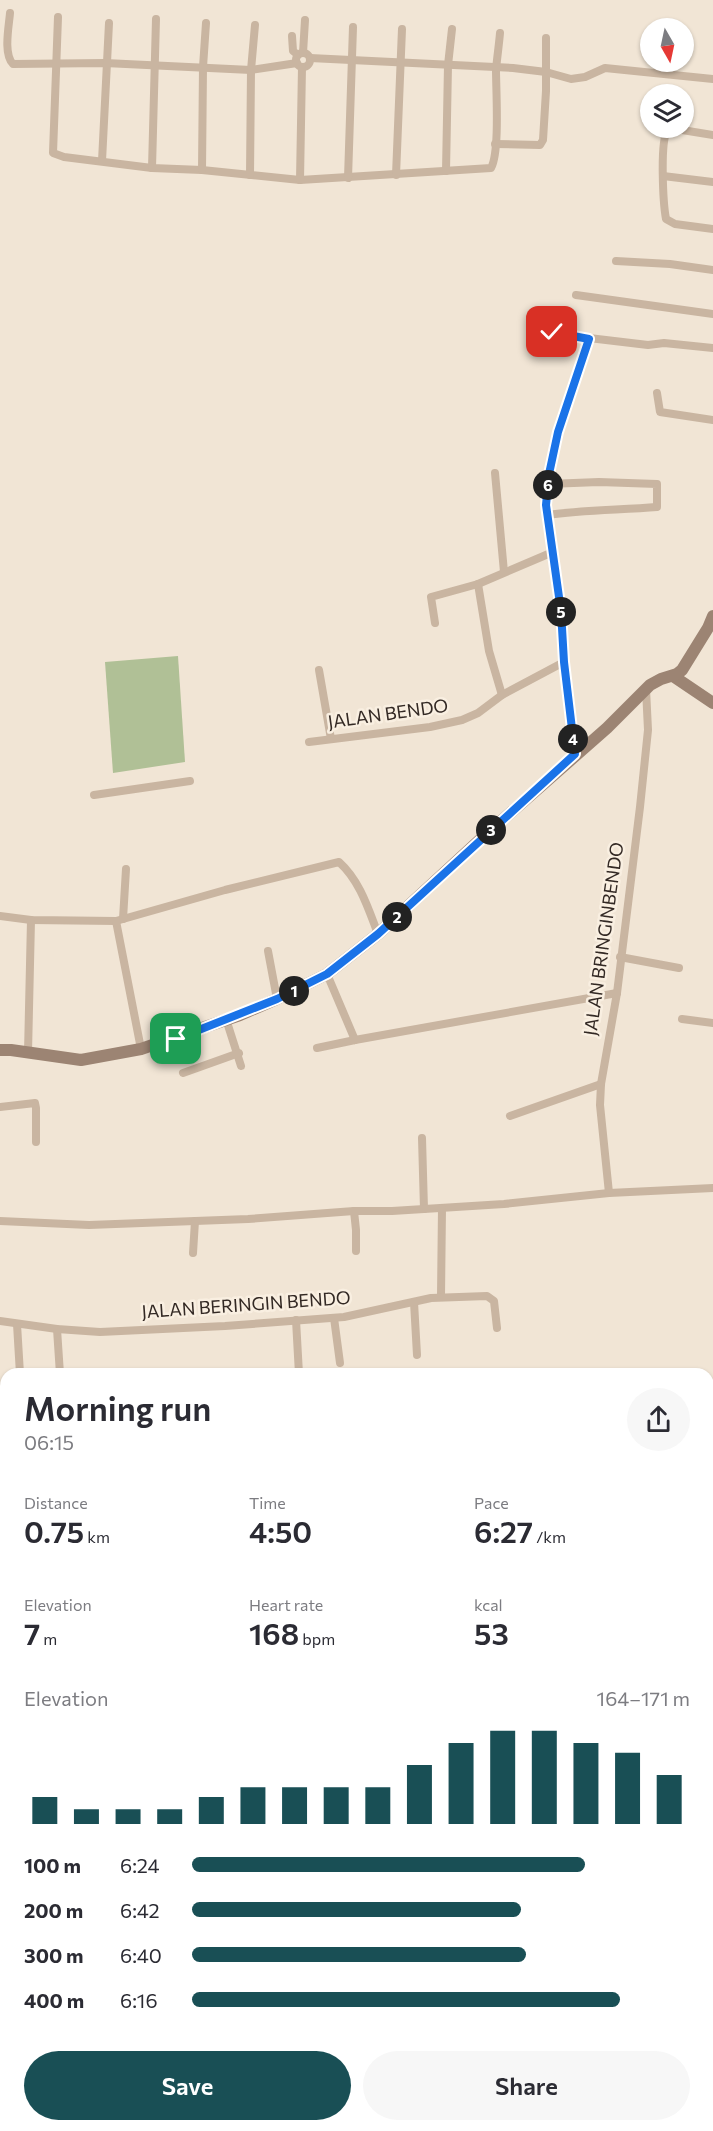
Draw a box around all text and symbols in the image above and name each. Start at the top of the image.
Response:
north arrow [640,18,694,72]
map controls [640,18,694,138]
button: layers [640,84,694,138]
pin [526,306,577,357]
icon: check [535,315,568,348]
pin: 6 [533,470,563,500]
text: 6 [543,475,553,494]
pin: 5 [546,597,576,627]
text: 5 [556,602,566,621]
street label: JALAN BENDO [326,694,449,732]
pin: 4 [558,724,588,754]
text: 4 [568,729,578,748]
pin: 3 [476,815,506,845]
text: 3 [486,820,496,839]
street label: JALAN BRINGINBENDO [579,841,627,1037]
pin: 2 [382,902,412,932]
text: 2 [392,907,402,926]
pin: 1 [279,976,309,1006]
text: 1 [290,981,298,1000]
pin [150,1013,201,1064]
icon: arrive [159,1022,192,1055]
street label: JALAN BERINGIN BENDO [141,1286,351,1322]
text: Morning run [24,1387,211,1428]
button: share [627,1388,690,1451]
text: 06:15 [24,1430,74,1454]
text: Distance [24,1493,88,1512]
text: Time [249,1493,286,1512]
text: Pace [474,1493,509,1512]
text: 0.75 [24,1512,84,1549]
text: 4:50 [249,1512,312,1549]
text: 6:27 [474,1512,533,1549]
text: km [84,1527,110,1546]
text: /km [533,1527,566,1546]
text: Elevation [24,1595,92,1614]
text: Heart rate [249,1595,323,1614]
text: kcal [474,1595,503,1614]
text: 7 [24,1614,40,1651]
text: 168 [249,1614,299,1651]
text: 53 [474,1614,509,1651]
text: m [40,1629,57,1648]
text: bpm [299,1629,335,1648]
text: Elevation [24,1686,109,1710]
text: 164–171 m [597,1686,690,1710]
text: 100 m [24,1853,81,1877]
text: 6:24 [120,1853,160,1877]
text: 200 m [24,1898,83,1922]
text: 6:42 [120,1898,160,1922]
text: 300 m [24,1943,84,1967]
text: 6:40 [120,1943,162,1967]
text: 400 m [24,1988,84,2012]
text: 6:16 [120,1988,158,2012]
button: Save [24,2051,351,2120]
button: Share [363,2051,690,2120]

